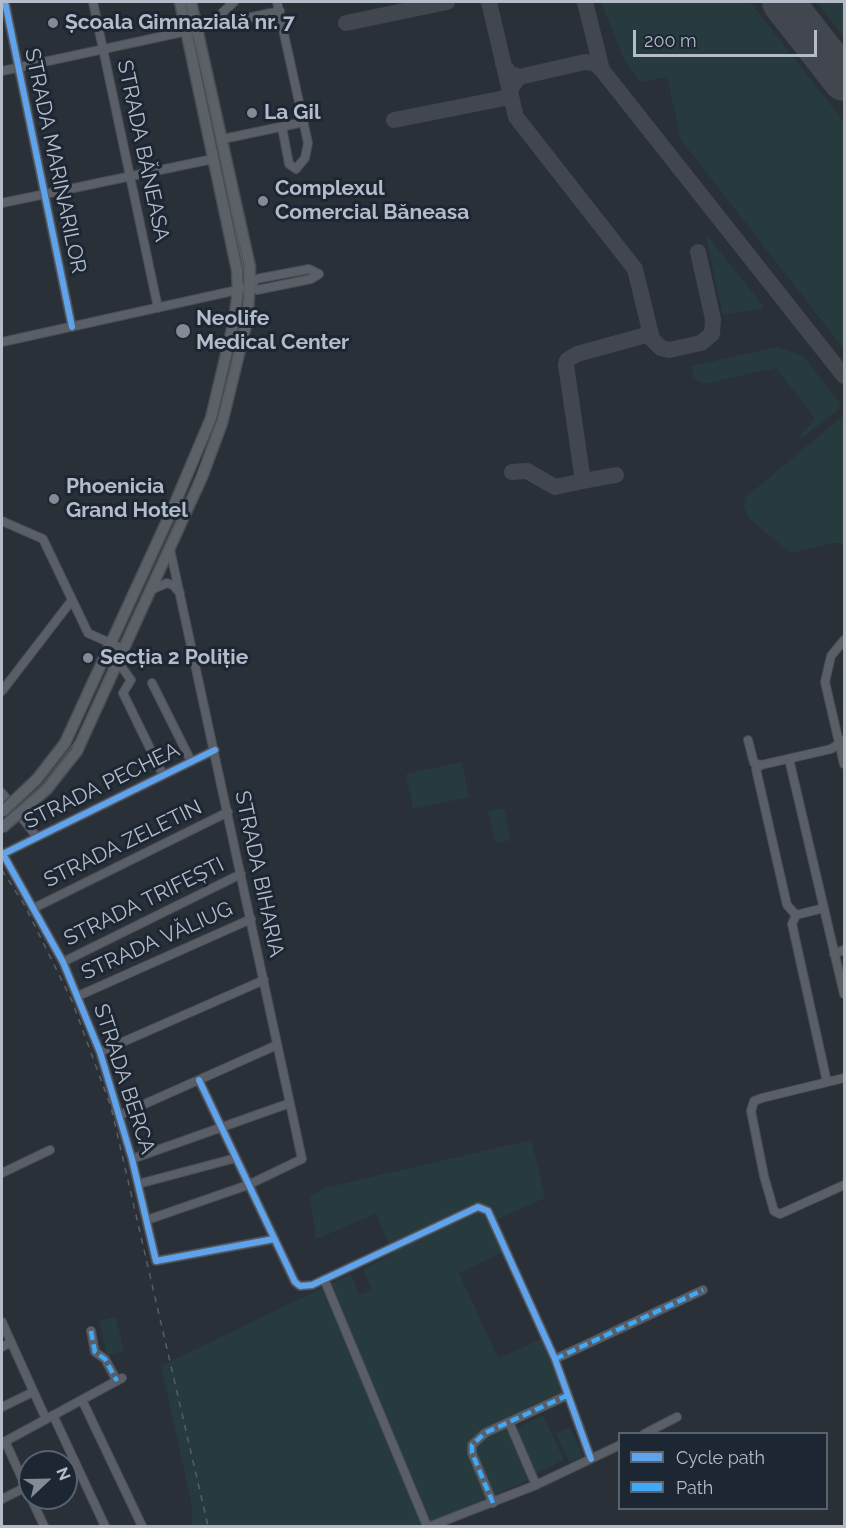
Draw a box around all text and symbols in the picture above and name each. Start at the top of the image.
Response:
place label: Școala Gimnazială nr. 7 [65,10,295,36]
marker: Școala Gimnazială nr. 7 [46,16,60,30]
scale bar [636,18,820,56]
text: 200 m [644,30,697,51]
street label: STRADA MARINARILOR [19,46,91,276]
street label: STRADA BĂNEASA [111,58,175,244]
place label: La Gil [264,100,321,126]
marker: La Gil [245,106,259,120]
place label: Complexul Comercial Băneasa [275,176,469,226]
marker: Complexul Comercial Băneasa [256,194,270,208]
place label: Neolife Medical Center [196,306,349,356]
marker: Neolife Medical Center [174,322,192,340]
place label: Phoenicia Grand Hotel [66,474,188,524]
marker: Phoenicia Grand Hotel [47,492,61,506]
place label: Secția 2 Poliție [100,645,248,671]
marker: Secția 2 Poliție [81,651,95,665]
street label: STRADA PECHEA [20,737,184,835]
street label: STRADA BIHARIA [229,789,289,959]
street label: STRADA ZELETIN [40,795,206,893]
street label: STRADA TRIFEȘTI [60,852,228,952]
street label: STRADA VĂLIUG [77,896,237,986]
street label: STRADA BERCA [88,1001,160,1157]
legend [618,1432,828,1510]
text: Cycle path [676,1447,765,1468]
north arrow [18,1450,78,1510]
text: N [52,1465,74,1483]
text: Path [676,1477,713,1498]

